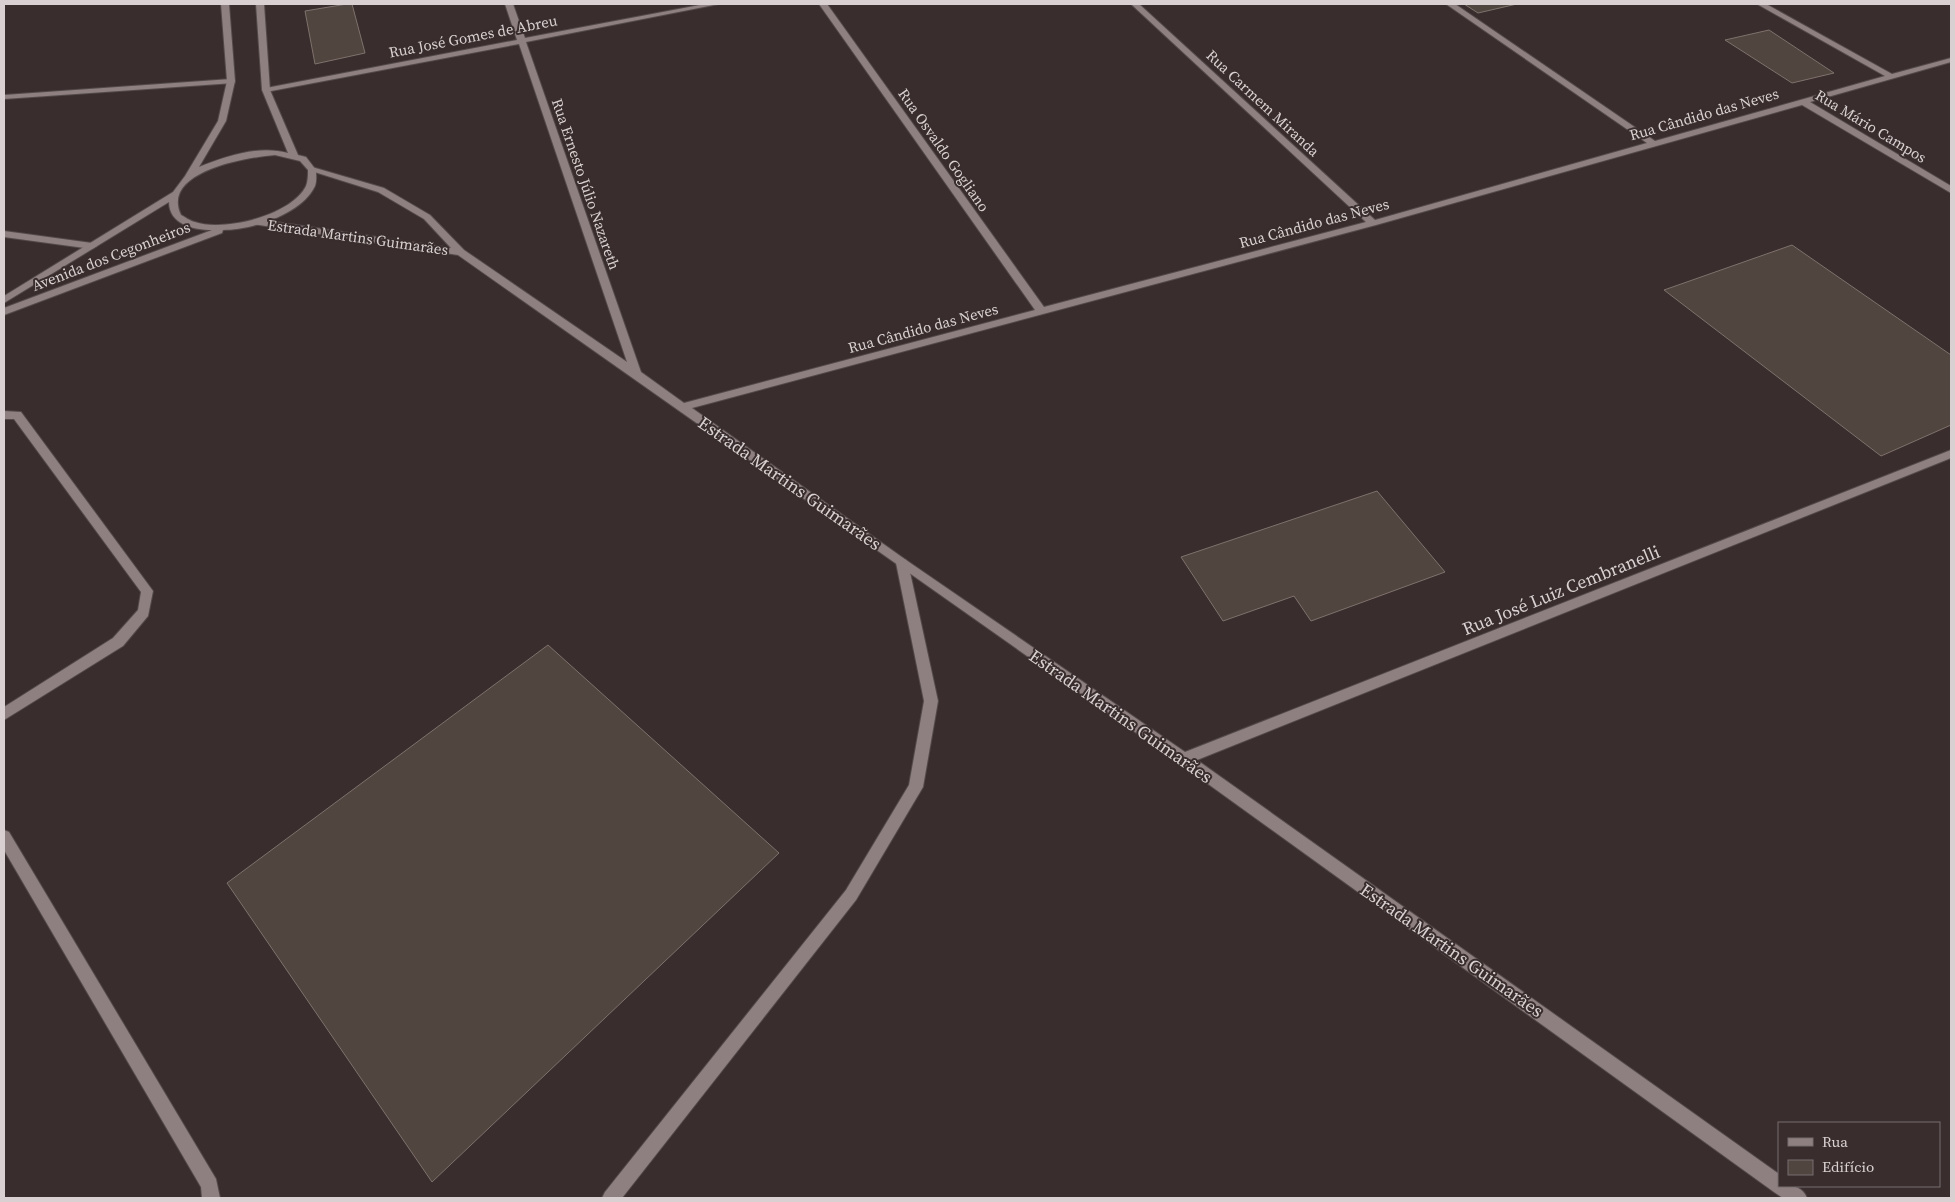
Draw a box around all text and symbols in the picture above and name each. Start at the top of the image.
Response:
street label: Rua José Gomes de Abreu [387,9,559,63]
street label: Rua Carmem Miranda [1202,45,1324,161]
street label: Rua Cândido das Neves [1627,83,1781,145]
street label: Rua Osvaldo Gogliano [893,84,995,216]
street label: Rua Mário Campos [1811,84,1931,168]
street label: Rua Ernesto Júlio Nazareth [547,96,625,272]
street label: Rua Cândido das Neves [1237,193,1391,253]
street label: Estrada Martins Guimarães [266,214,450,260]
street label: Avenida dos Cegonheiros [29,216,193,296]
street label: Rua Cândido das Neves [846,298,1000,358]
street label: Estrada Martins Guimarães [693,410,887,556]
street label: Rua José Luiz Cembranelli [1458,539,1664,641]
street label: Estrada Martins Guimarães [1024,643,1218,789]
street label: Estrada Martins Guimarães [1355,877,1549,1023]
legend [1778,1122,1940,1187]
text: Rua [1822,1131,1848,1152]
text: Edifício [1822,1156,1874,1177]

